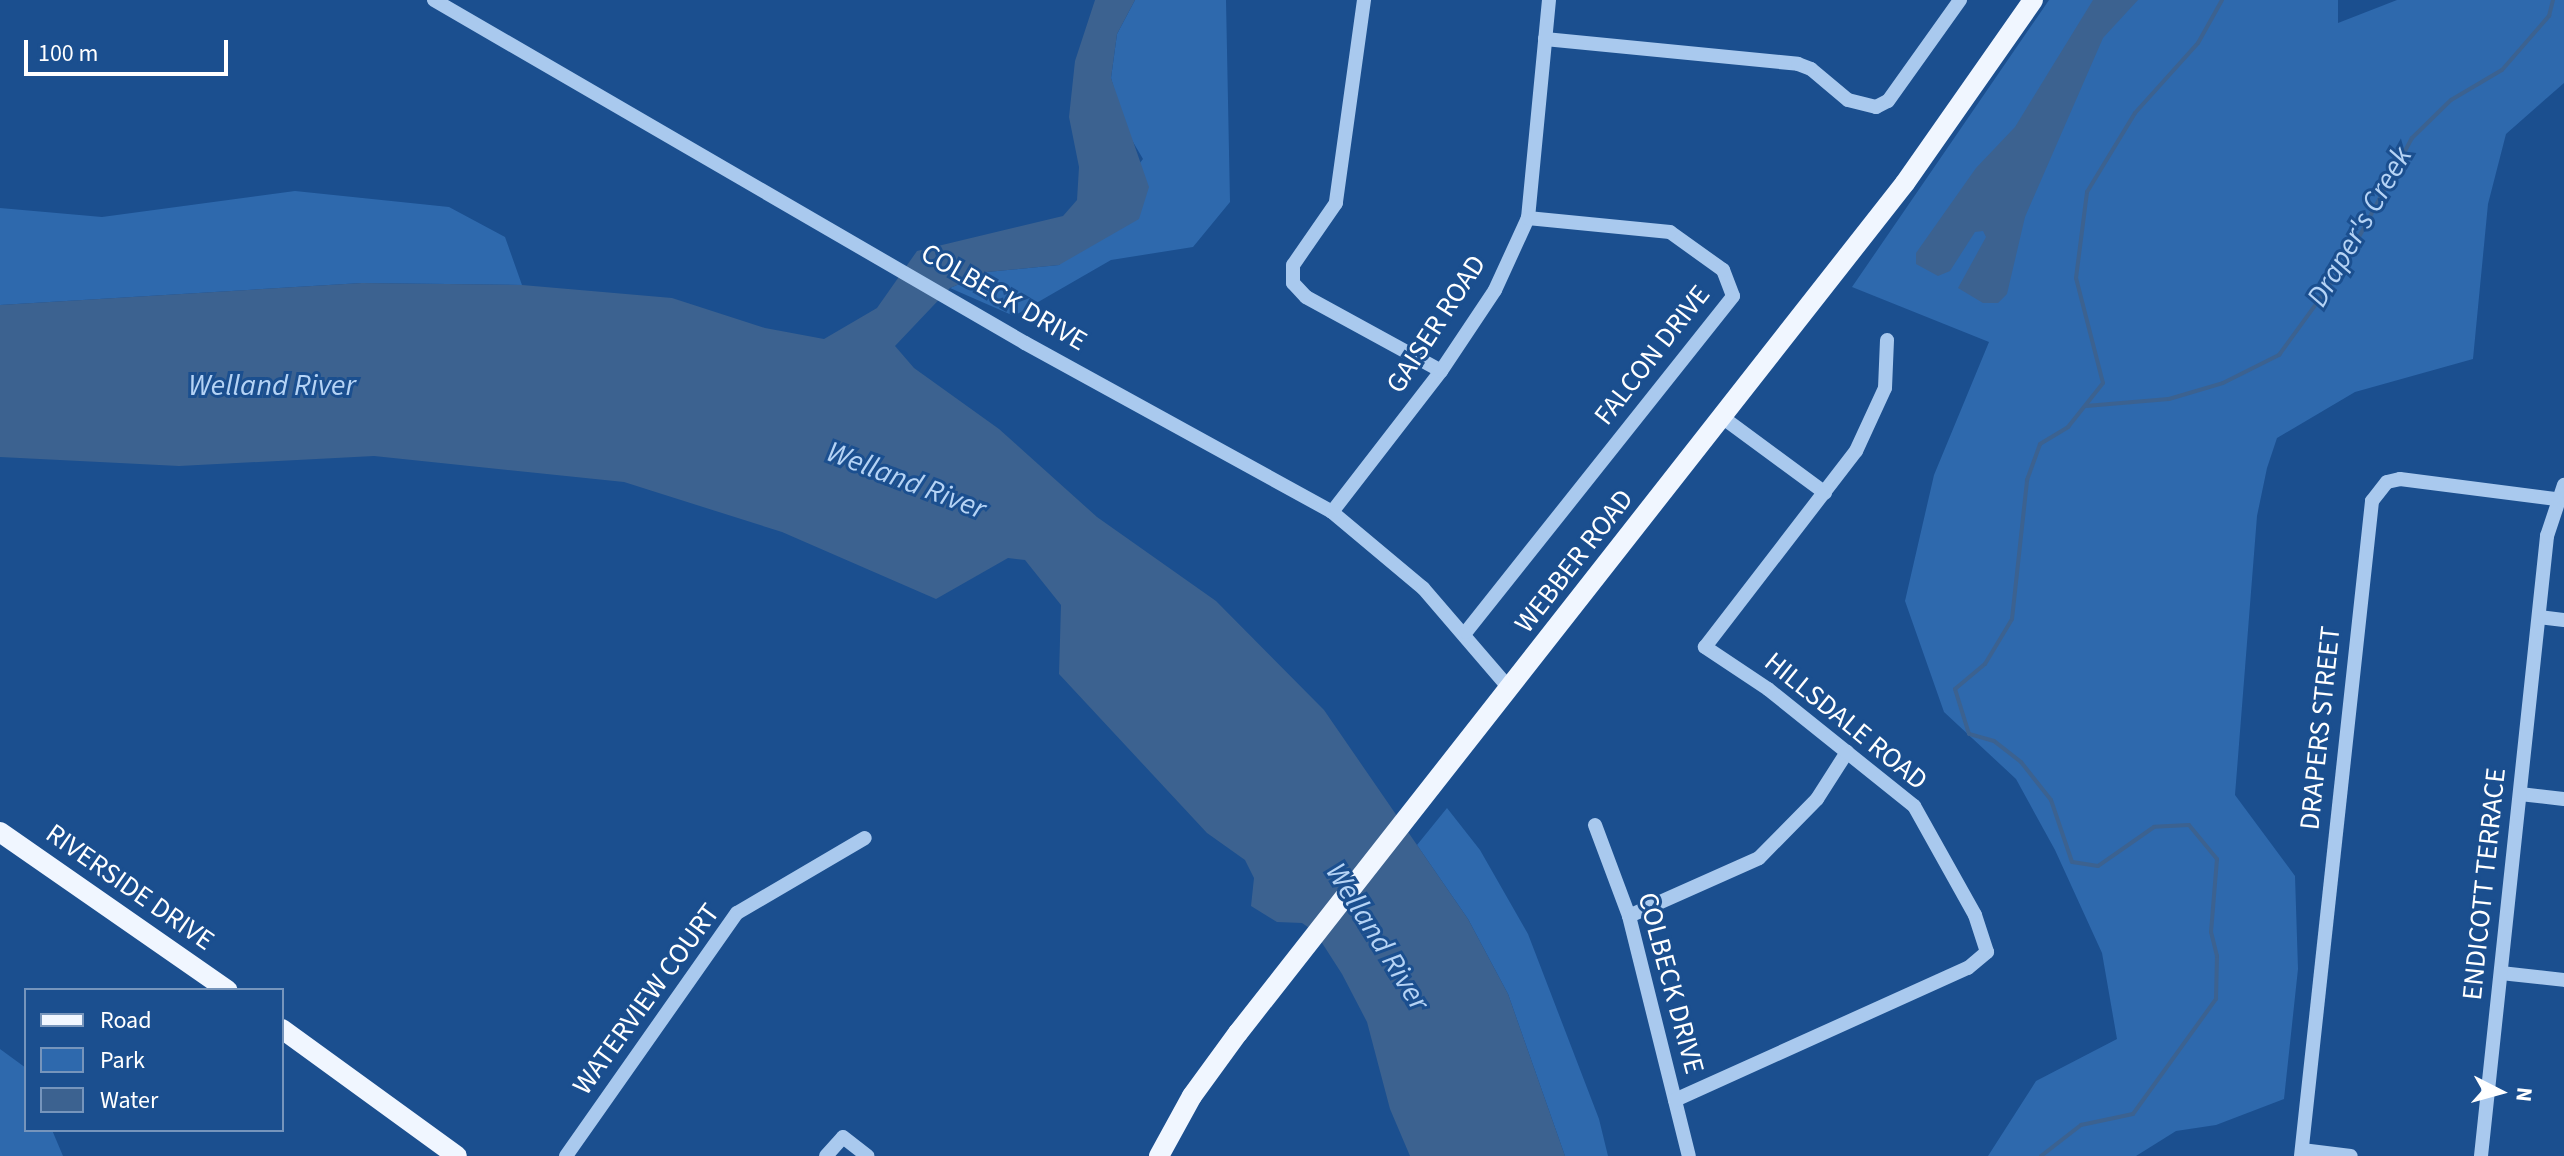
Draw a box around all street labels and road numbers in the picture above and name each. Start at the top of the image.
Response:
street label: COLBECK DRIVE [915,236,1093,358]
street label: GAISER ROAD [1379,249,1493,399]
street label: FALCON DRIVE [1587,278,1717,432]
street label: WEBBER ROAD [1508,483,1640,639]
street label: DRAPERS STREET [2293,624,2347,832]
street label: HILLSDALE ROAD [1758,645,1934,797]
street label: ENDICOTT TERRACE [2455,766,2513,1002]
street label: RIVERSIDE DRIVE [39,817,221,957]
street label: COLBECK DRIVE [1631,889,1711,1077]
street label: WATERVIEW COURT [565,897,727,1101]

